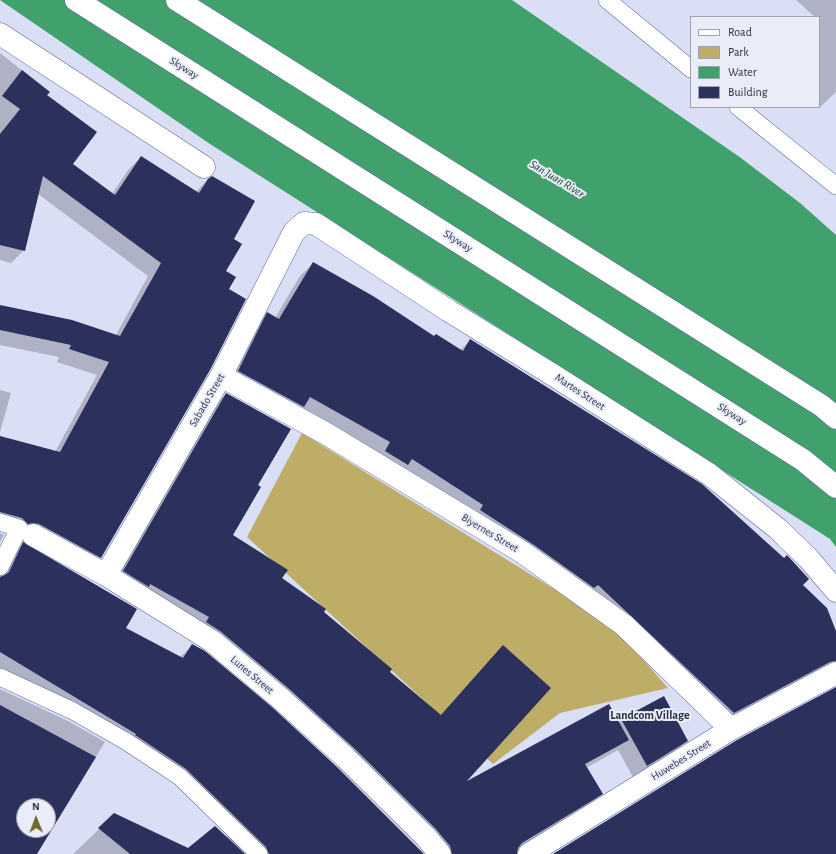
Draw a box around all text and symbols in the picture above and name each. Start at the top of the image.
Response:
legend [690,16,820,108]
text: Road [728,26,752,38]
text: Park [728,46,749,58]
street label: Skyway [167,54,201,82]
text: Water [728,66,757,78]
text: Building [728,86,768,98]
water label: San Juan River [527,157,587,201]
street label: Skyway [441,227,475,255]
street label: Sabado Street [186,371,228,429]
street label: Martes Street [552,371,608,413]
street label: Skyway [715,400,749,428]
street label: Biyernes Street [459,511,521,555]
street label: Lunes Street [228,653,276,697]
district label: Landcom Village [610,708,690,722]
street label: Huwebes Street [649,736,713,784]
north arrow [16,798,56,838]
text: N [32,801,40,812]

